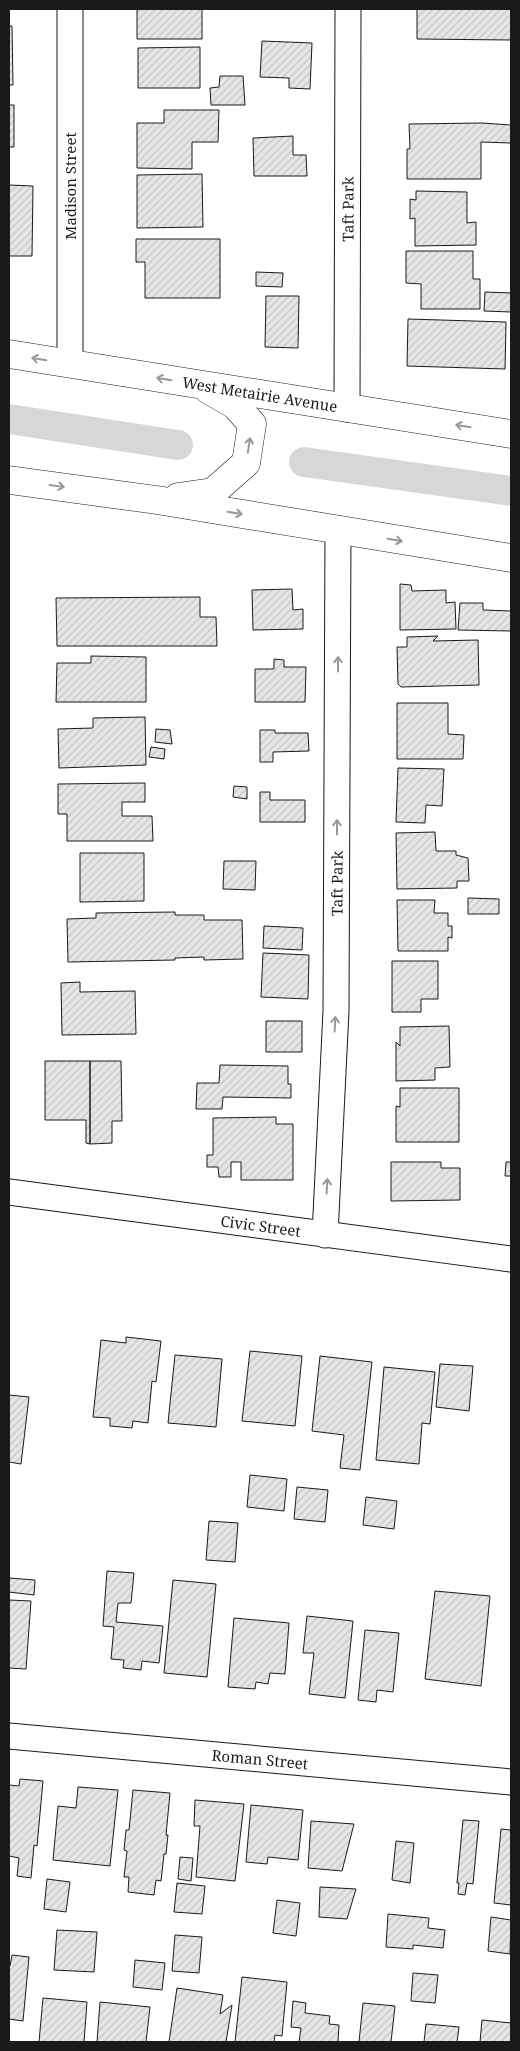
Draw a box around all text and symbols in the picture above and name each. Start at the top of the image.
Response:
street label: Madison Street [60,132,80,240]
street label: Taft Park [337,176,358,242]
one-way arrow [32,353,48,363]
street label: West Metairie Avenue [181,372,339,416]
one-way arrow [157,373,173,383]
one-way arrow [455,421,471,431]
one-way arrow [244,438,254,454]
one-way arrow [49,481,65,491]
one-way arrow [227,509,243,519]
one-way arrow [387,535,403,545]
one-way arrow [333,656,343,672]
one-way arrow [332,819,342,835]
street label: Taft Park [326,850,347,916]
one-way arrow [331,1016,340,1032]
one-way arrow [323,1179,332,1195]
street label: Civic Street [219,1210,302,1241]
street label: Roman Street [211,1745,309,1773]

